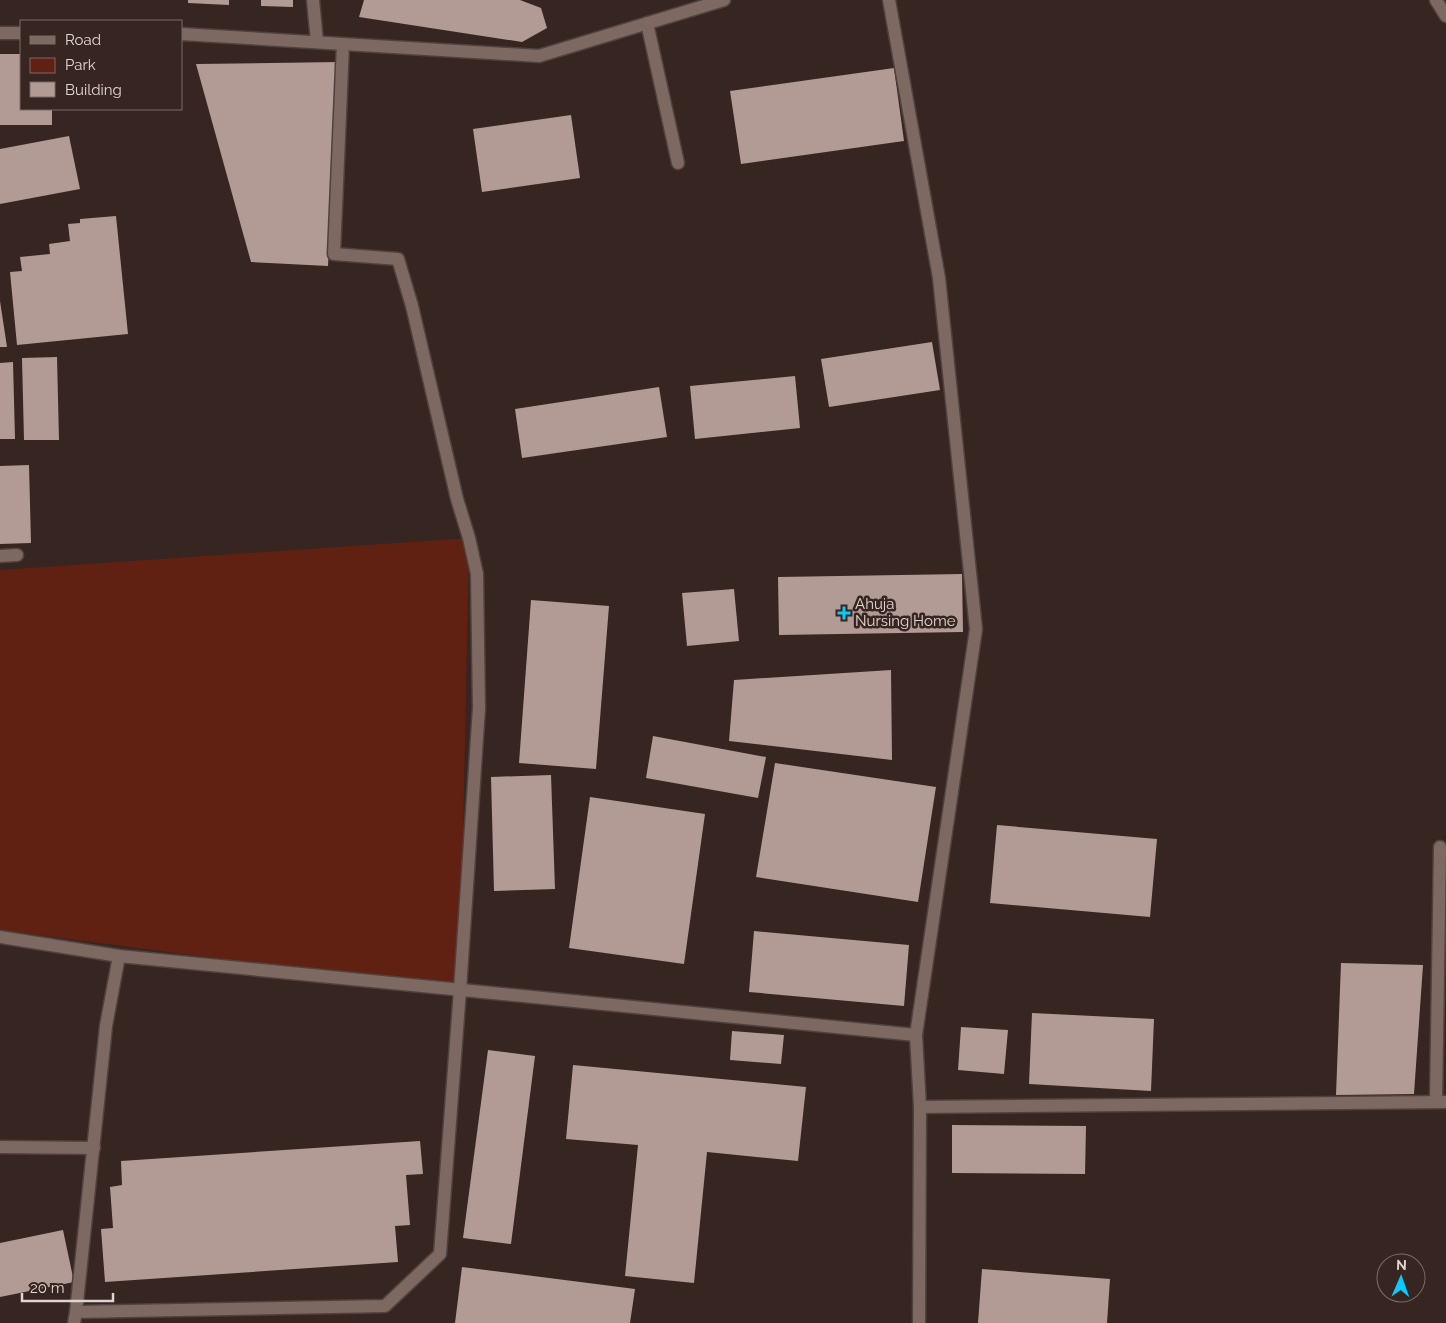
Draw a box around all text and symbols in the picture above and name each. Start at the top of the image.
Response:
legend [20,20,182,110]
text: Road [65,31,101,49]
text: Park [65,56,96,74]
text: Building [65,81,122,99]
place label: Ahuja Nursing Home [855,595,956,630]
marker: Ahuja Nursing Home [837,606,851,620]
north arrow [1376,1253,1426,1303]
text: N [1396,1257,1407,1273]
scale bar [22,1270,114,1302]
text: 20 m [30,1279,65,1297]

